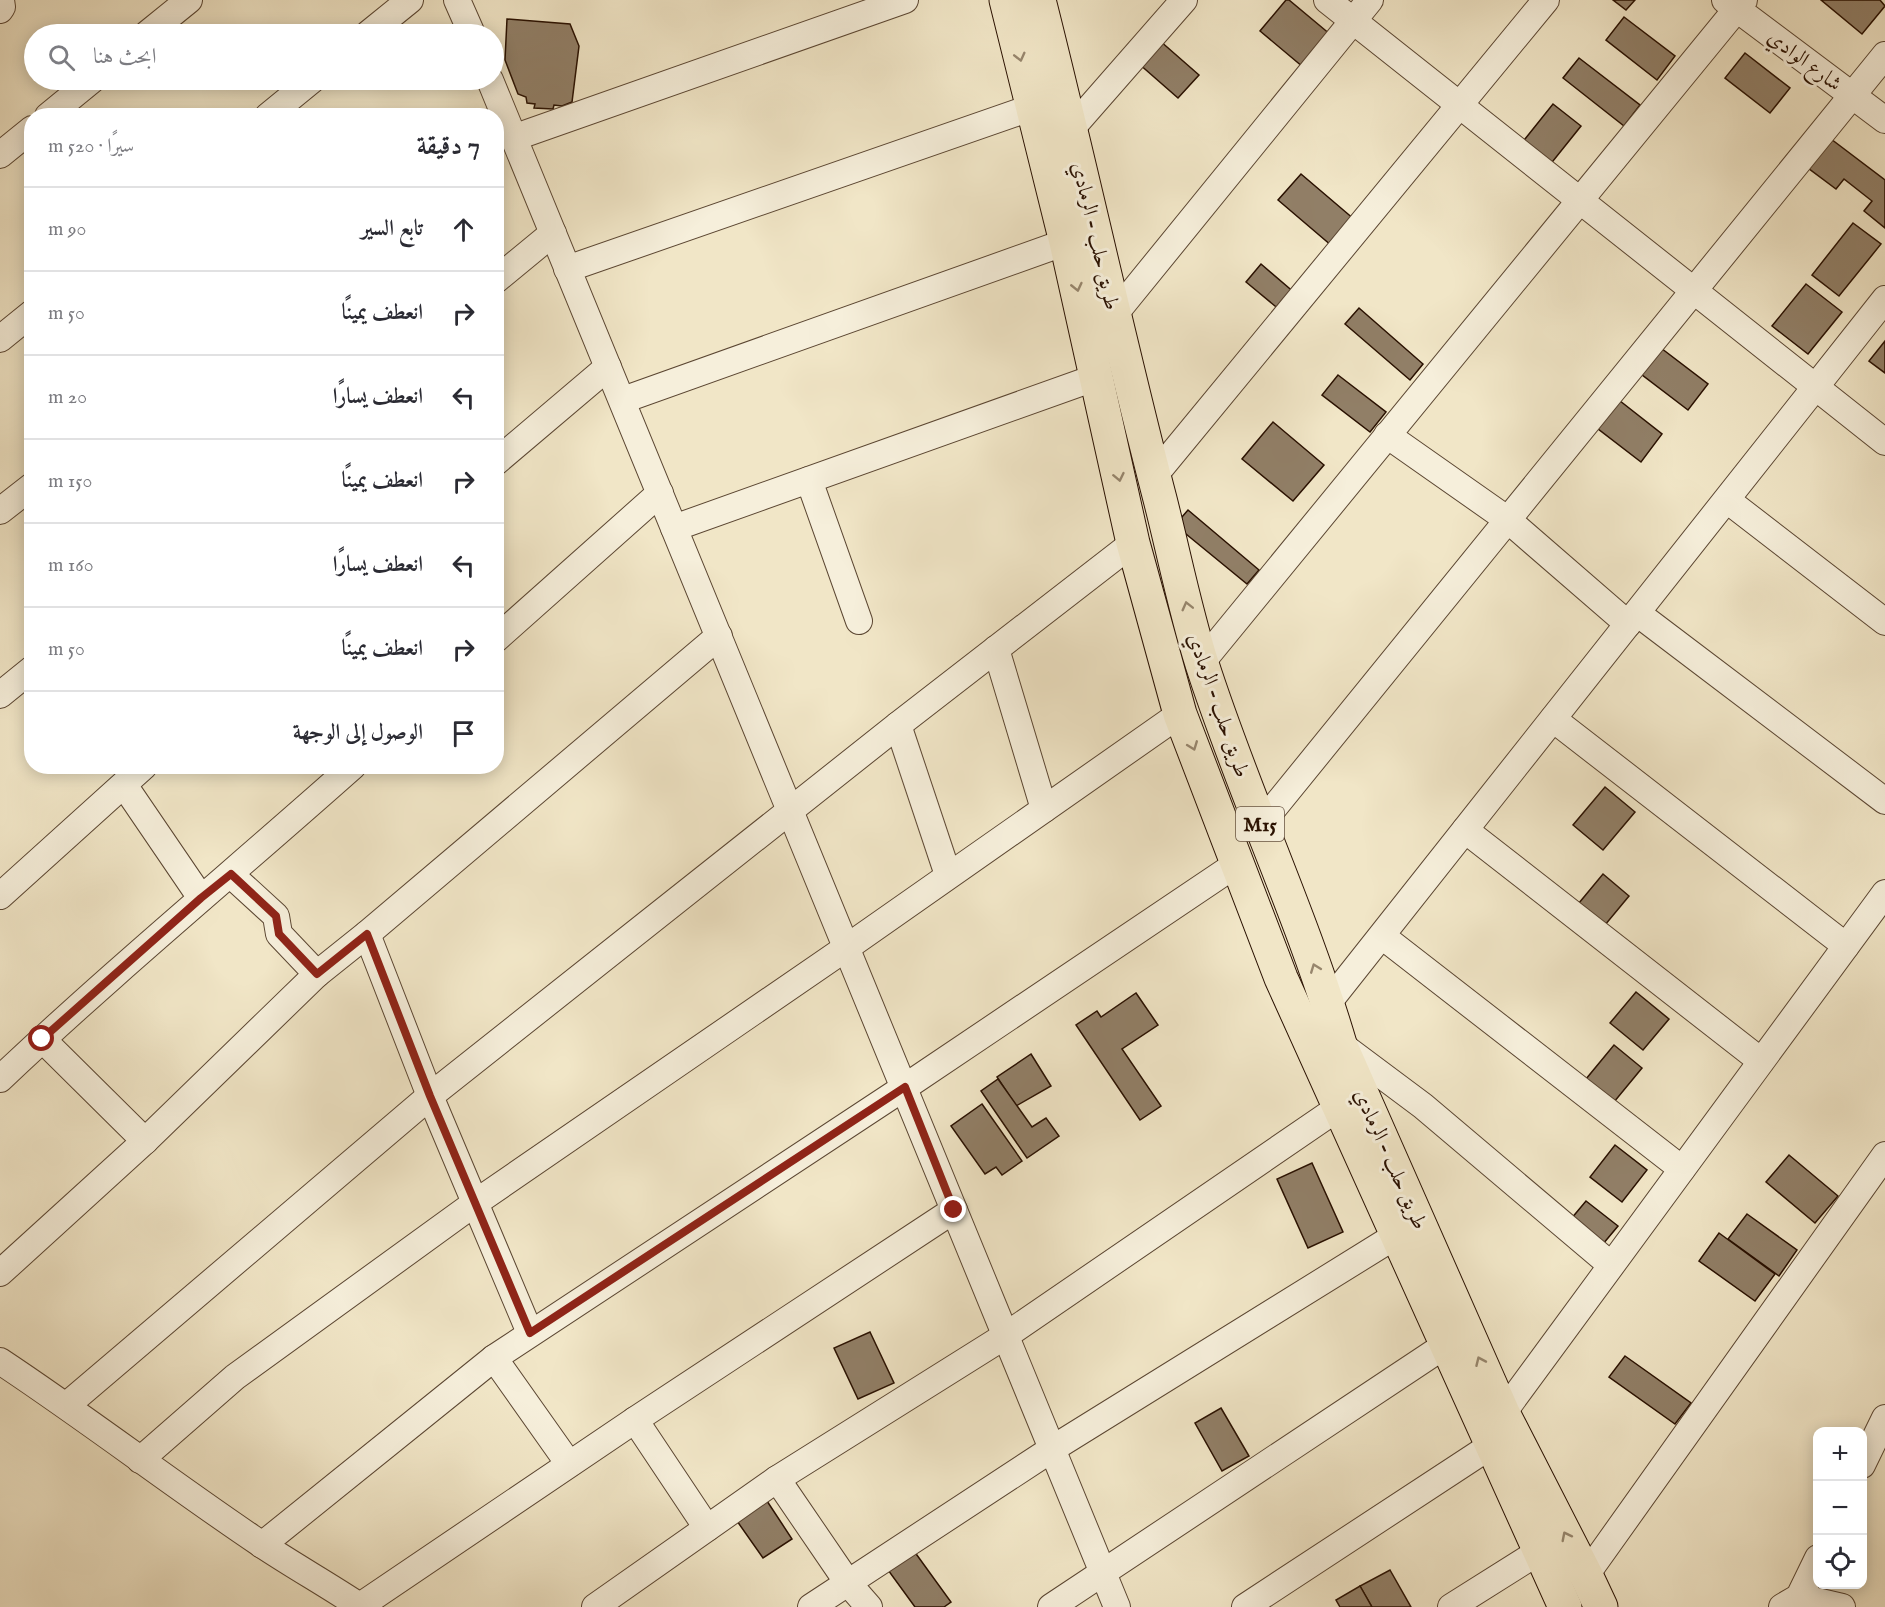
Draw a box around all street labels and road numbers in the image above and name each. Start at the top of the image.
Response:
street label: شارع الوادي [1760,24,1847,100]
street label: طريق حلب - الرمادي [1063,160,1125,313]
street label: طريق حلب - الرمادي [1179,630,1255,782]
road number: M15 [1236,807,1284,841]
street label: طريق حلب - الرمادي [1346,1085,1433,1234]

